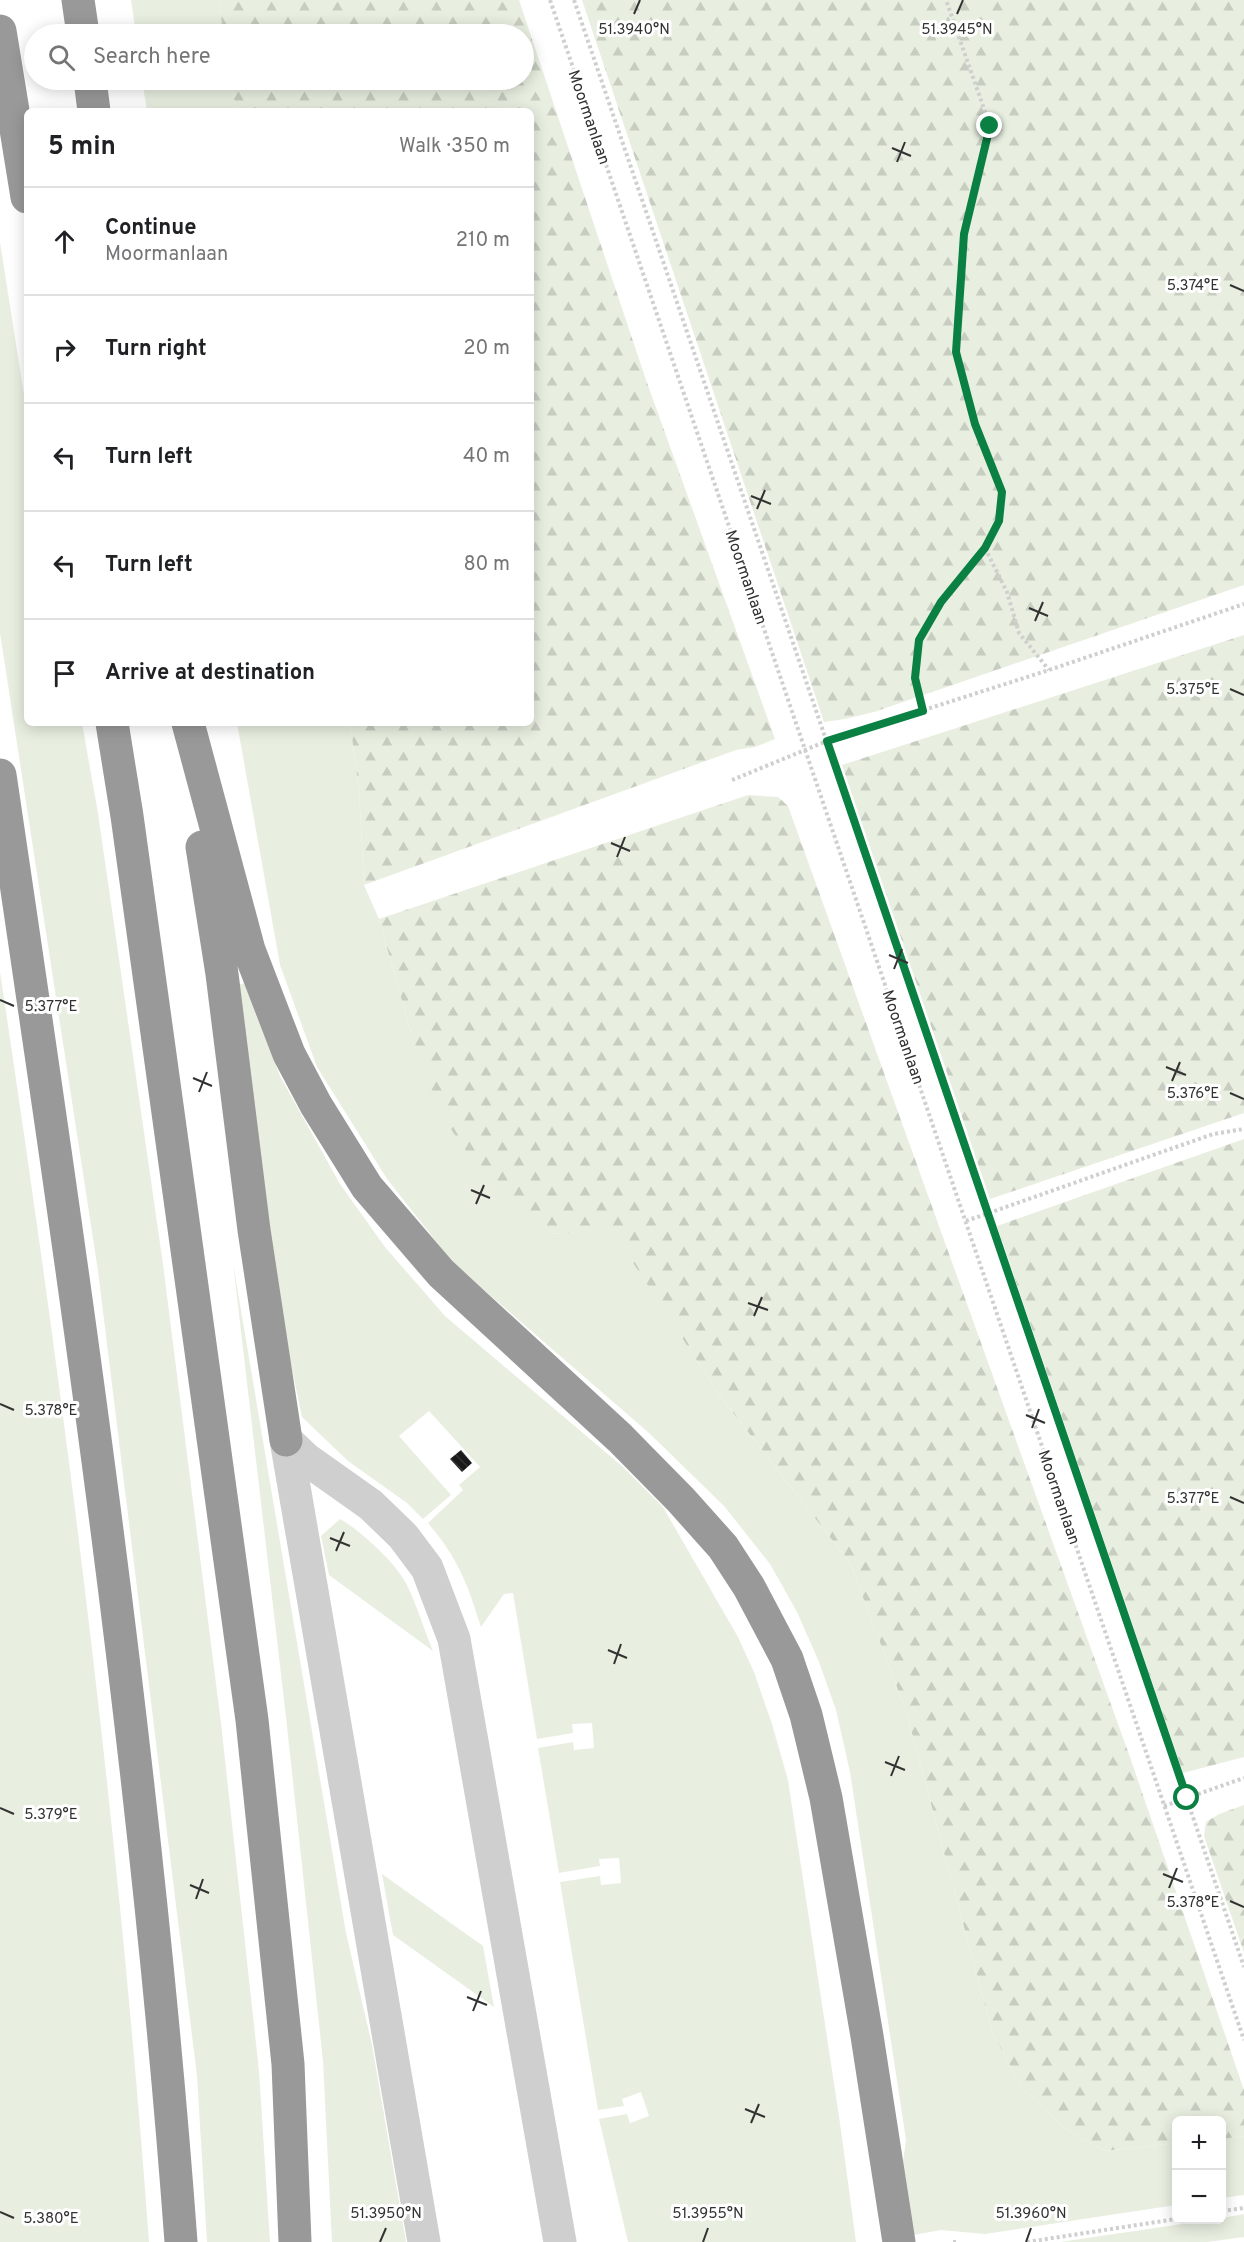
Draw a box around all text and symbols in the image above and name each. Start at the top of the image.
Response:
text: 51.3940°N [598,21,670,40]
text: 51.3945°N [921,21,993,40]
search box [24,24,534,90]
icon: search [45,41,78,74]
text: Search here [93,44,211,71]
street label: Moormanlaan [563,68,614,168]
route end [976,112,1002,138]
text: 5 min [48,131,116,164]
text: Walk · 350 m [399,134,510,160]
text: Continue [105,215,196,242]
icon: ahead [48,225,81,258]
text: 210 m [456,228,510,254]
text: Moormanlaan [105,242,228,268]
text: 5.374°E [1167,277,1219,296]
icon: right [48,333,81,366]
text: Turn right [105,336,207,363]
text: 20 m [463,336,510,362]
icon: left [48,441,81,474]
text: Turn left [105,444,193,471]
text: 40 m [463,444,510,470]
street label: Moormanlaan [720,528,771,628]
icon: left [48,549,81,582]
text: Turn left [105,552,193,579]
text: 80 m [464,552,510,578]
icon: arrive [48,657,81,690]
text: Arrive at destination [105,660,315,687]
text: 5.375°E [1166,681,1220,700]
street label: Moormanlaan [877,988,928,1088]
text: 5.377°E [25,998,77,1017]
text: 5.376°E [1167,1085,1219,1104]
text: 5.378°E [24,1402,78,1421]
street label: Moormanlaan [1033,1448,1084,1548]
text: 5.377°E [1167,1490,1219,1509]
route start [1173,1784,1199,1810]
text: 5.379°E [24,1806,78,1825]
text: 5.378°E [1166,1894,1220,1913]
map controls [1172,2116,1226,2224]
button: + [1172,2116,1226,2170]
button: − [1172,2170,1226,2224]
text: 51.3950°N [350,2205,422,2224]
text: 51.3955°N [672,2205,744,2224]
text: 51.3960°N [995,2205,1067,2224]
text: 5.380°E [23,2210,79,2229]

